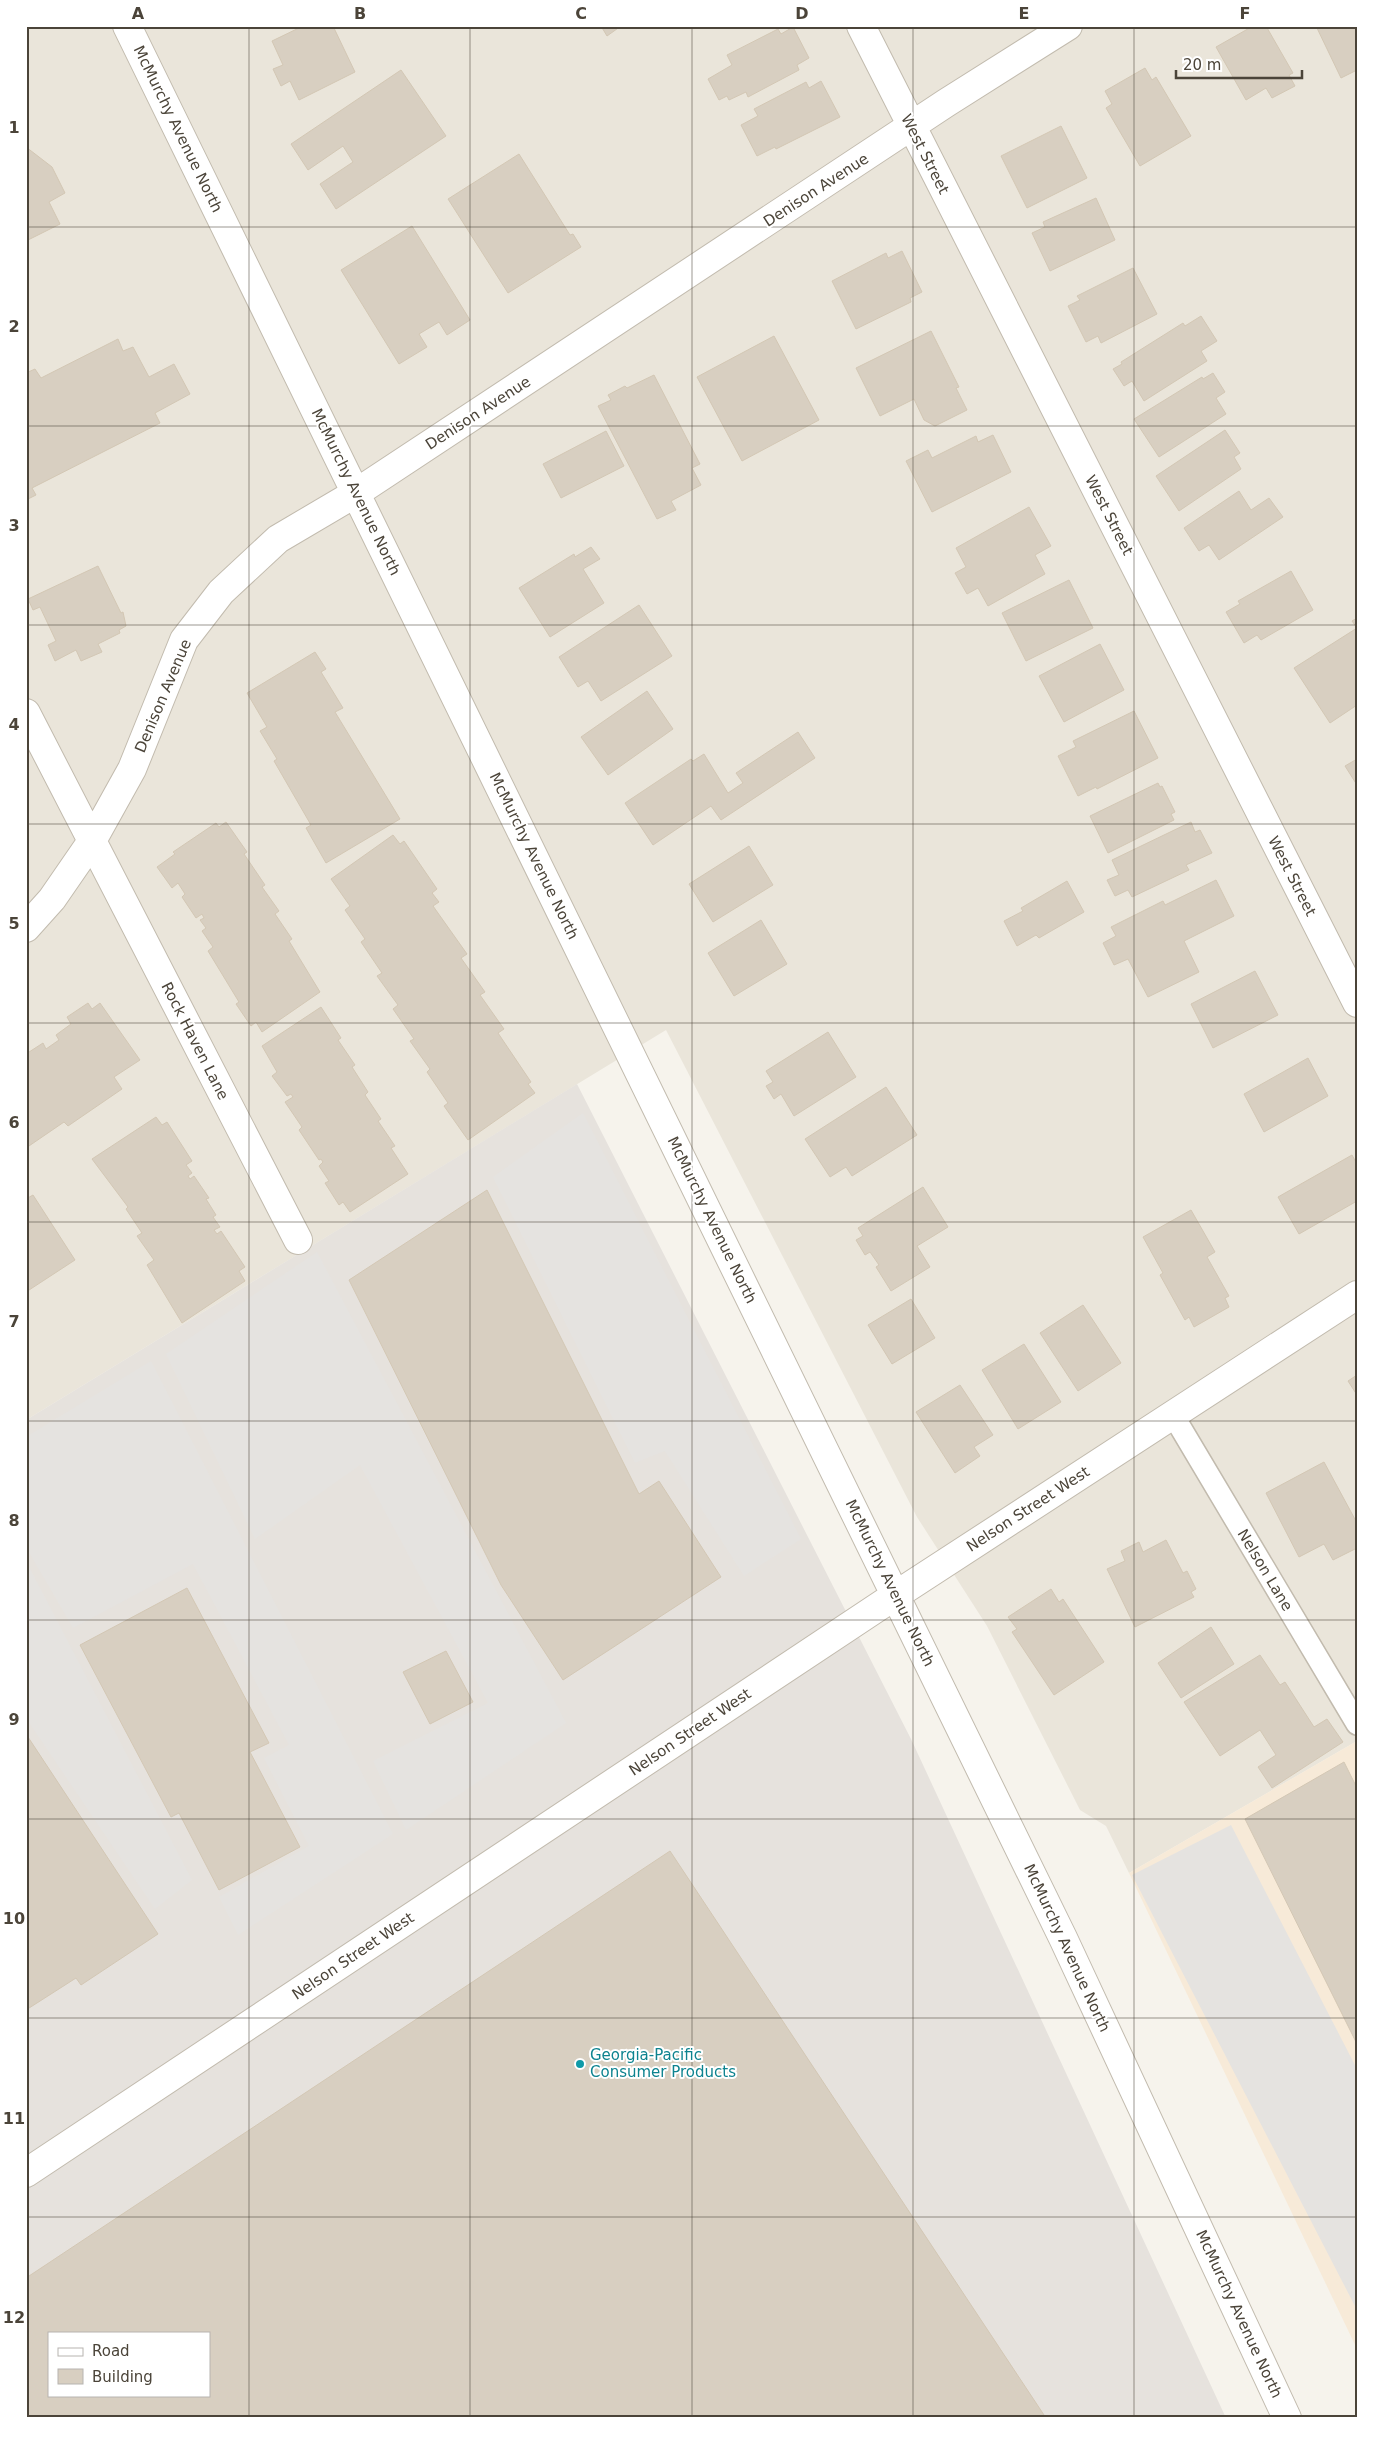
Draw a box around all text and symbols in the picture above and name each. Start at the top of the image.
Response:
text: A [132,4,145,23]
text: B [354,4,366,23]
text: C [575,4,587,23]
text: D [795,4,809,23]
text: E [1019,4,1029,23]
text: F [1240,4,1250,23]
street label: McMurchy Avenue North [130,43,226,215]
scale bar [1176,48,1302,80]
text: 20 m [1183,56,1221,74]
street label: West Street [897,111,953,197]
text: 1 [8,118,20,137]
street label: Denison Avenue [760,149,872,231]
text: 2 [8,317,20,336]
street label: Denison Avenue [422,372,534,454]
street label: McMurchy Avenue North [308,406,404,578]
street label: West Street [1081,472,1137,558]
text: 3 [8,516,20,535]
street label: Denison Avenue [131,637,195,755]
text: 4 [8,715,20,734]
street label: McMurchy Avenue North [486,770,582,942]
street label: West Street [1264,833,1320,919]
text: 5 [8,914,20,933]
street label: Rock Haven Lane [158,979,232,1103]
text: 6 [8,1113,20,1132]
street label: McMurchy Avenue North [664,1134,760,1306]
text: 7 [8,1312,20,1331]
street label: Nelson Street West [963,1462,1093,1556]
street label: McMurchy Avenue North [842,1497,938,1669]
text: 8 [8,1511,20,1530]
street label: Nelson Lane [1234,1526,1296,1614]
street label: Nelson Street West [626,1684,754,1779]
text: 9 [8,1710,20,1729]
street label: McMurchy Avenue North [1020,1861,1114,2035]
street label: Nelson Street West [289,1908,417,2003]
text: 10 [3,1909,25,1928]
place label: Georgia-Pacific Consumer Products [590,2046,736,2081]
marker: Georgia-Pacific Consumer Products [574,2058,586,2070]
text: 11 [3,2109,25,2128]
street label: McMurchy Avenue North [1192,2227,1286,2401]
text: 12 [3,2308,25,2327]
legend [48,2332,210,2396]
text: Road [92,2342,130,2360]
text: Building [92,2368,153,2386]

